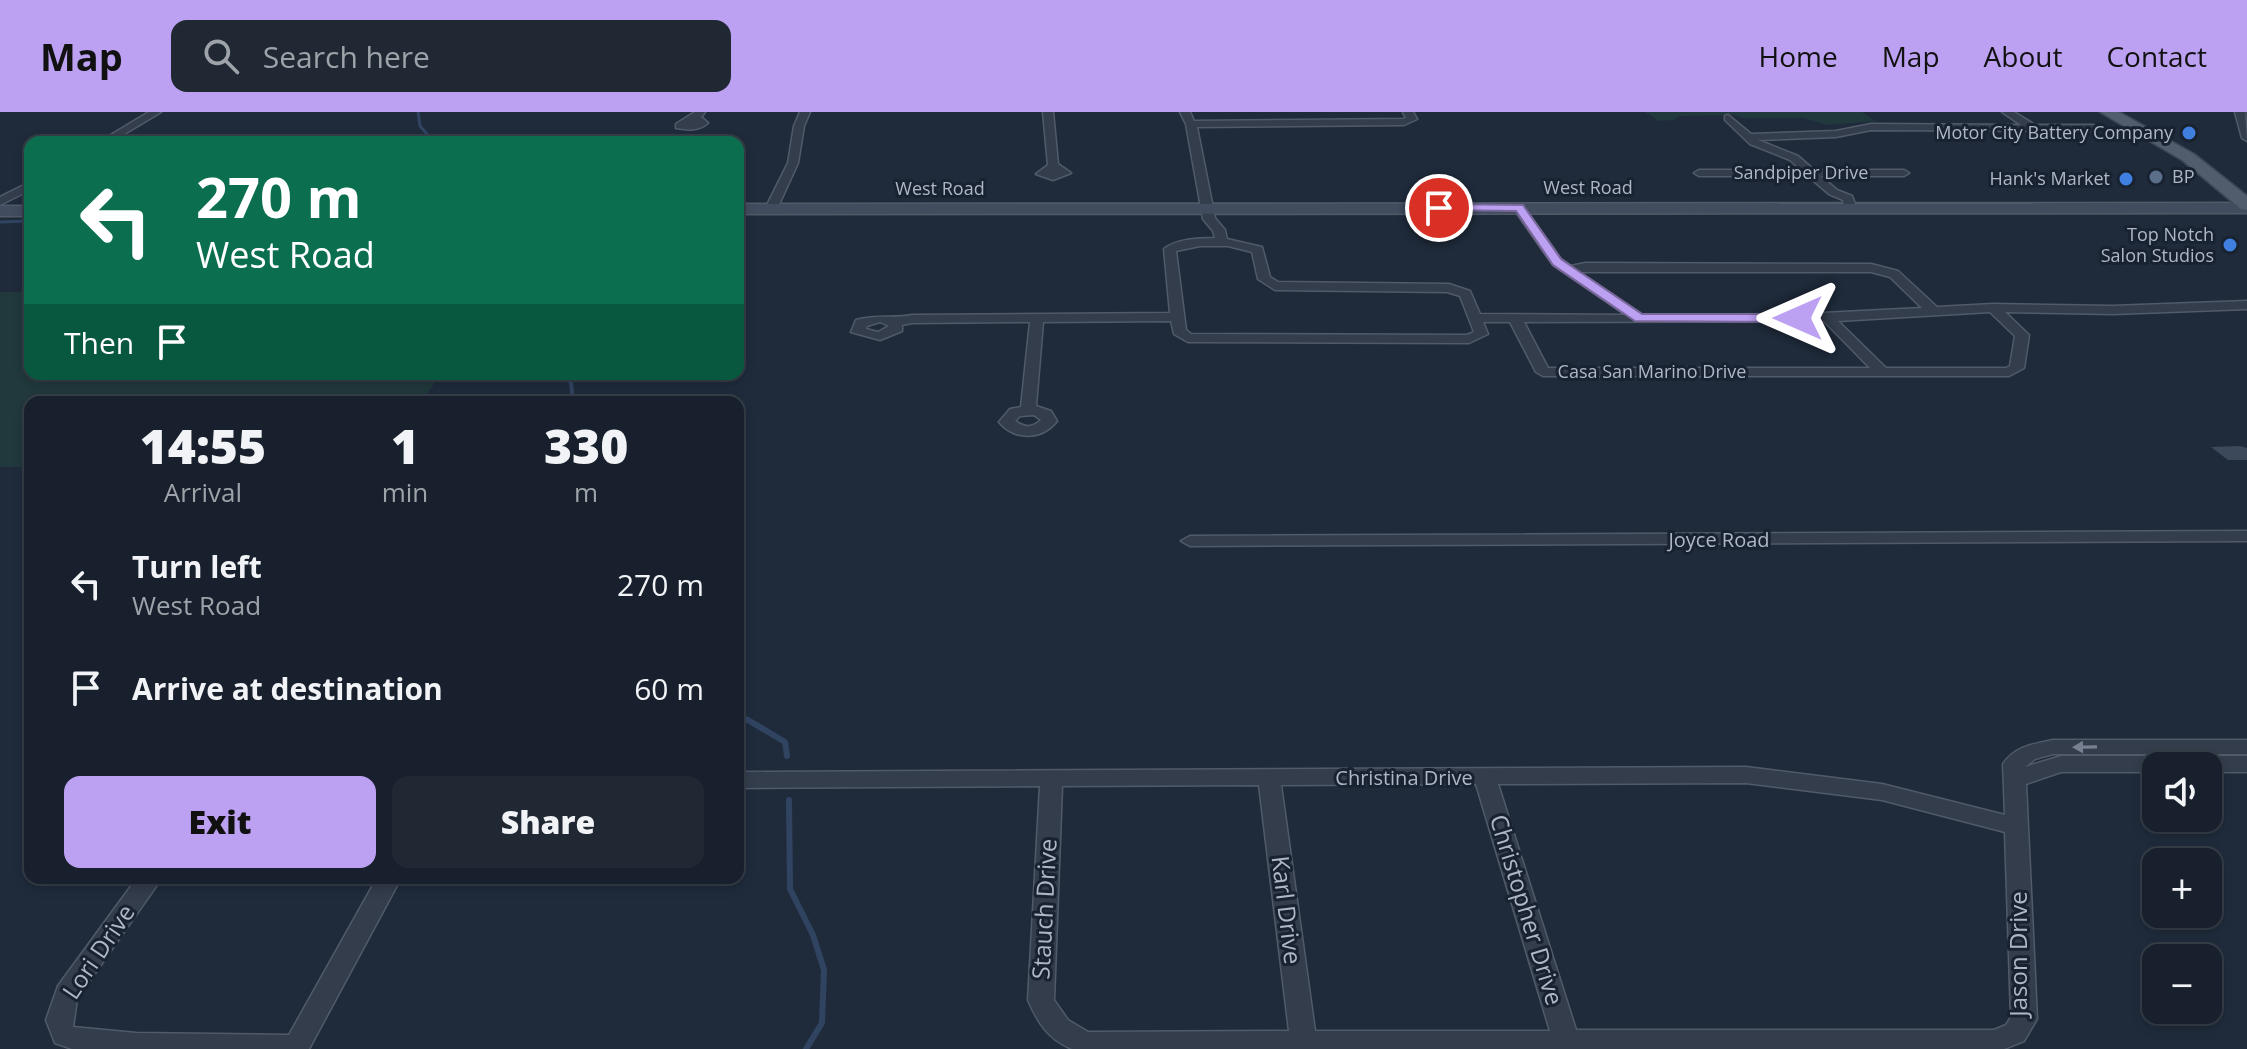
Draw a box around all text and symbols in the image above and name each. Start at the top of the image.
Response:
search box [171,20,731,92]
text: Map [40,30,123,82]
icon: search [199,34,243,78]
text: Search here [263,36,430,77]
text: Home [1759,37,1838,75]
text: Map [1882,37,1940,75]
text: About [1984,37,2062,75]
text: Contact [2106,37,2207,75]
place label: Motor City Battery Company [1935,120,2174,144]
marker: Motor City Battery Company [2180,124,2198,142]
text: 270 m [196,158,362,234]
street label: Sandpiper Drive [1734,160,1868,184]
place label: BP [2172,164,2194,188]
place label: Hank's Market [1990,166,2110,190]
icon: left [64,168,168,272]
marker: BP [2147,168,2165,186]
marker: Hank's Market [2117,170,2135,188]
pin [1405,174,1473,242]
street label: West Road [1543,175,1633,199]
street label: West Road [895,176,985,200]
icon: arrive [1417,186,1461,230]
place label: Top Notch Salon Studios [2101,222,2214,267]
text: West Road [196,230,375,279]
marker: Top Notch Salon Studios [2221,236,2239,254]
position arrow [1756,276,1840,360]
icon: arrive [150,320,194,364]
text: Then [64,322,134,363]
street label: Casa San Marino Drive [1558,359,1746,383]
text: 14:55 [140,413,266,478]
text: 1 [391,413,419,478]
text: 330 [544,413,628,478]
text: Arrival [164,474,242,510]
text: min [382,474,428,510]
text: m [574,474,598,510]
street label: Joyce Road [1666,526,1770,553]
text: Turn left [132,546,262,587]
icon: left [64,562,108,606]
text: 270 m [617,564,704,605]
text: West Road [132,587,261,623]
icon: arrive [64,666,108,710]
text: Arrive at destination [132,668,443,709]
text: 60 m [634,668,704,709]
one-way arrow [2072,741,2097,753]
map controls [2142,752,2222,1024]
button: sound [2142,752,2222,832]
street label: Christina Drive [1335,764,1473,791]
button: Exit [64,776,376,868]
button: Share [392,776,704,868]
street label: Christopher Drive [1483,810,1572,1009]
street label: Stauch Drive [1023,838,1064,980]
button: + [2142,848,2222,928]
street label: Karl Drive [1264,854,1311,966]
street label: Jason Drive [2001,891,2034,1019]
street label: Lori Drive [54,897,142,1005]
button: − [2142,944,2222,1024]

